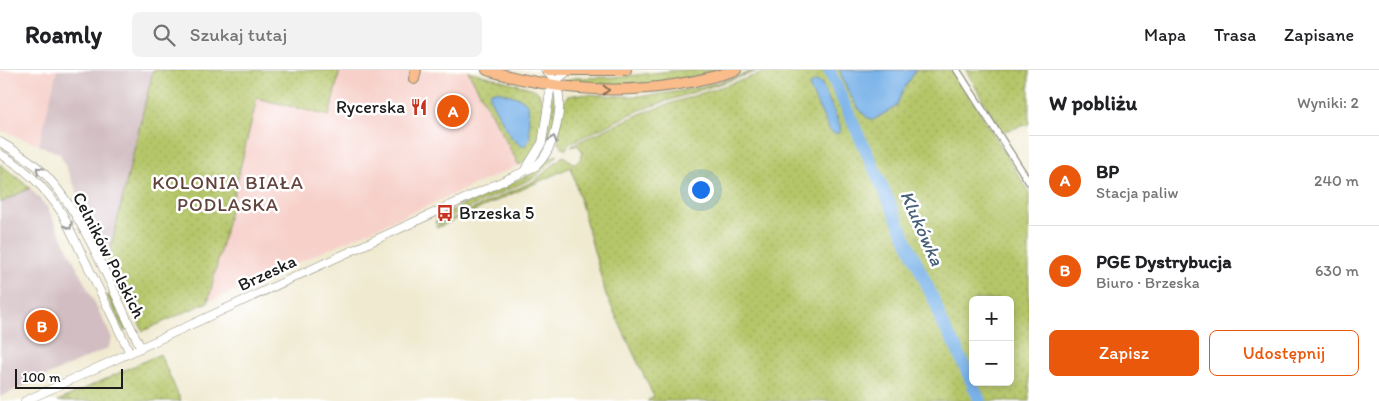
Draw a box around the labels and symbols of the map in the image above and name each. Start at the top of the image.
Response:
one-way arrow [602,85,610,95]
pin: A [437,92,469,130]
place label: Rycerska [336,96,405,118]
restaurant icon: Rycerska [409,97,429,117]
one-way arrow [548,135,558,143]
one-way arrow [36,166,45,175]
district label: KOLONIA BIAŁA PODLASKA [152,171,304,216]
your location [688,177,714,203]
water label: Klukówka [895,187,949,270]
street label: Celników Polskich [68,188,150,322]
place label: Brzeska 5 [459,202,534,224]
bus stop icon: Brzeska 5 [435,203,455,223]
one-way arrow [63,221,73,230]
street label: Brzeska [234,250,300,296]
pin: B [26,307,58,345]
scale bar [15,366,122,389]

